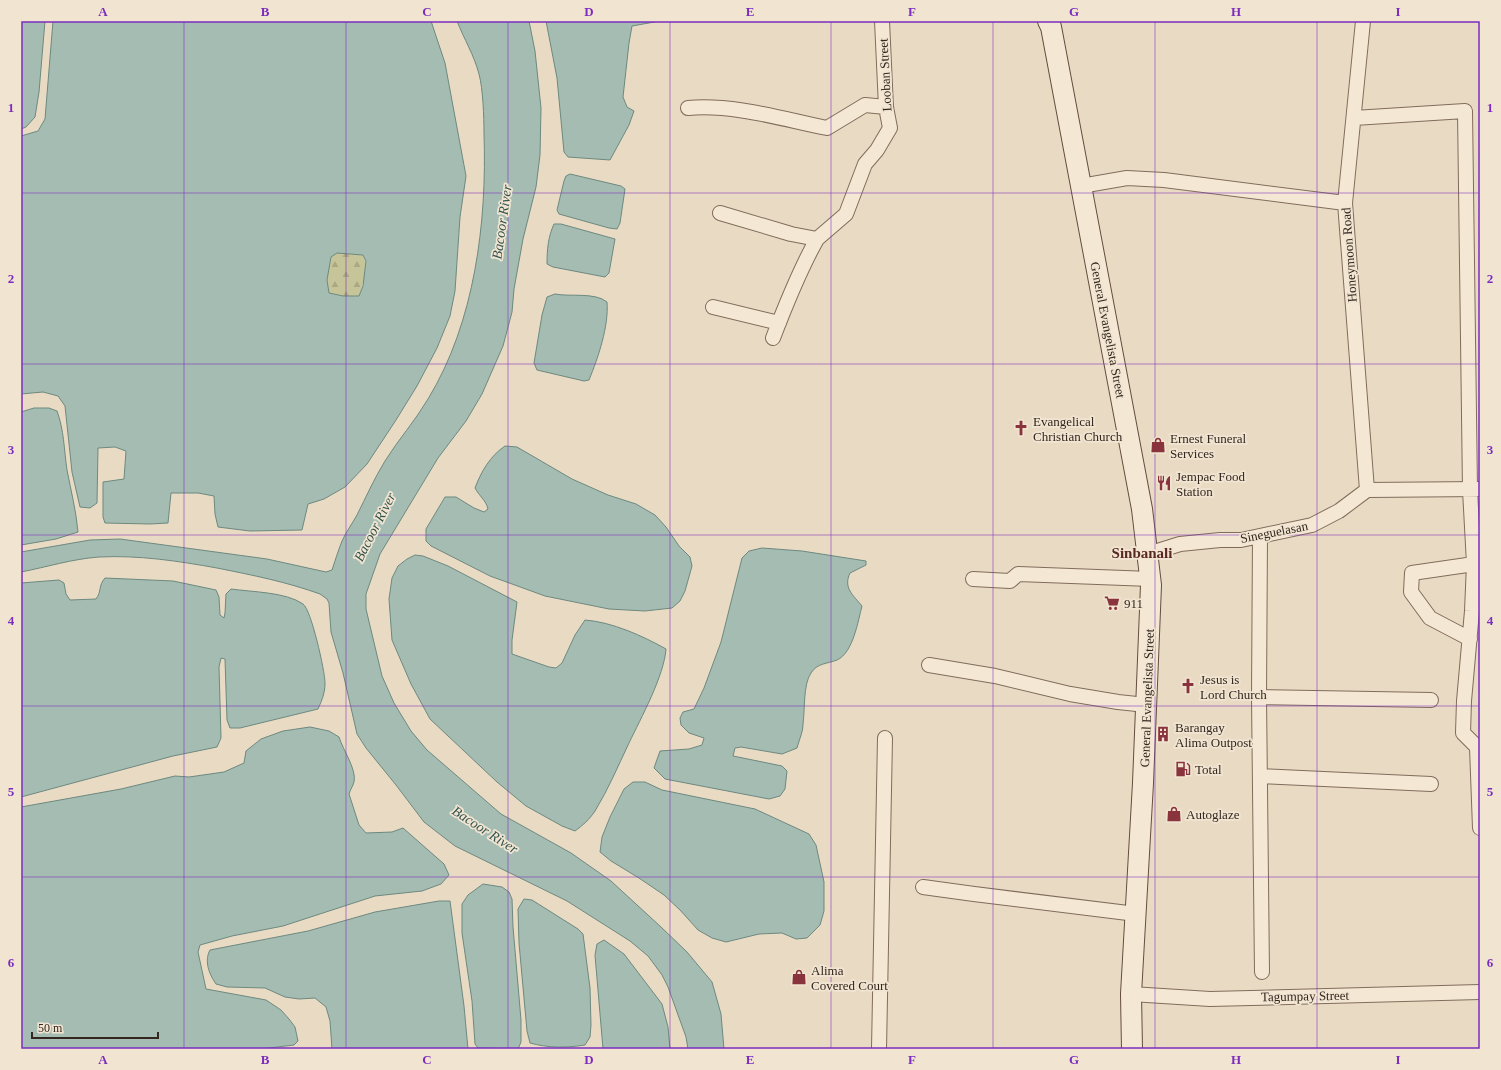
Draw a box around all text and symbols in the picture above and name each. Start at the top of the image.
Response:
text: A [98,4,108,19]
text: B [261,4,270,19]
text: C [422,4,432,19]
text: D [584,4,594,19]
text: E [746,4,754,19]
text: F [908,4,916,19]
text: G [1069,4,1079,19]
text: H [1231,4,1241,19]
text: I [1395,4,1401,19]
street label: Looban Street [876,38,894,112]
text: 1 [8,100,14,115]
text: 1 [1487,100,1493,115]
water label: Bacoor River [489,183,515,260]
street label: Honeymoon Road [1338,207,1360,303]
street label: General Evangelista Street [1087,261,1129,400]
text: 2 [8,271,14,286]
text: 2 [1487,271,1493,286]
place label: Evangelical Christian Church [1033,414,1123,444]
church icon: Evangelical Christian Church [1012,419,1030,437]
place label: Ernest Funeral Services [1170,431,1247,461]
shop icon: Ernest Funeral Services [1149,436,1167,454]
text: 3 [8,442,15,457]
text: 3 [1487,442,1494,457]
place label: Jempac Food Station [1176,469,1245,499]
restaurant icon: Jempac Food Station [1155,474,1173,492]
water label: Bacoor River [351,490,399,564]
street label: Sineguelasan [1239,518,1310,546]
district label: Sinbanali [1112,545,1172,561]
supermarket icon: 911 [1103,594,1121,612]
place label: 911 [1124,596,1143,611]
text: 4 [8,613,15,628]
text: 4 [1487,613,1494,628]
street label: General Evangelista Street [1137,628,1157,768]
place label: Jesus is Lord Church [1200,672,1267,702]
church icon: Jesus is Lord Church [1179,677,1197,695]
place label: Barangay Alima Outpost [1175,720,1252,750]
building icon: Barangay Alima Outpost [1154,725,1172,743]
fuel station icon: Total [1174,760,1192,778]
place label: Total [1195,762,1222,777]
text: 5 [8,784,15,799]
text: 5 [1487,784,1494,799]
water label: Bacoor River [449,803,521,857]
shop icon: Autoglaze [1165,805,1183,823]
place label: Autoglaze [1186,807,1240,822]
text: 6 [8,955,15,970]
text: 6 [1487,955,1494,970]
place label: Alima Covered Court [811,963,888,993]
shop icon: Alima Covered Court [790,968,808,986]
street label: Tagumpay Street [1261,988,1350,1004]
scale bar [32,1014,158,1040]
text: 50 m [38,1021,63,1035]
text: A [98,1052,108,1067]
text: B [261,1052,270,1067]
text: C [422,1052,432,1067]
text: D [584,1052,594,1067]
text: E [746,1052,754,1067]
text: F [908,1052,916,1067]
text: G [1069,1052,1079,1067]
text: H [1231,1052,1241,1067]
text: I [1395,1052,1401,1067]

